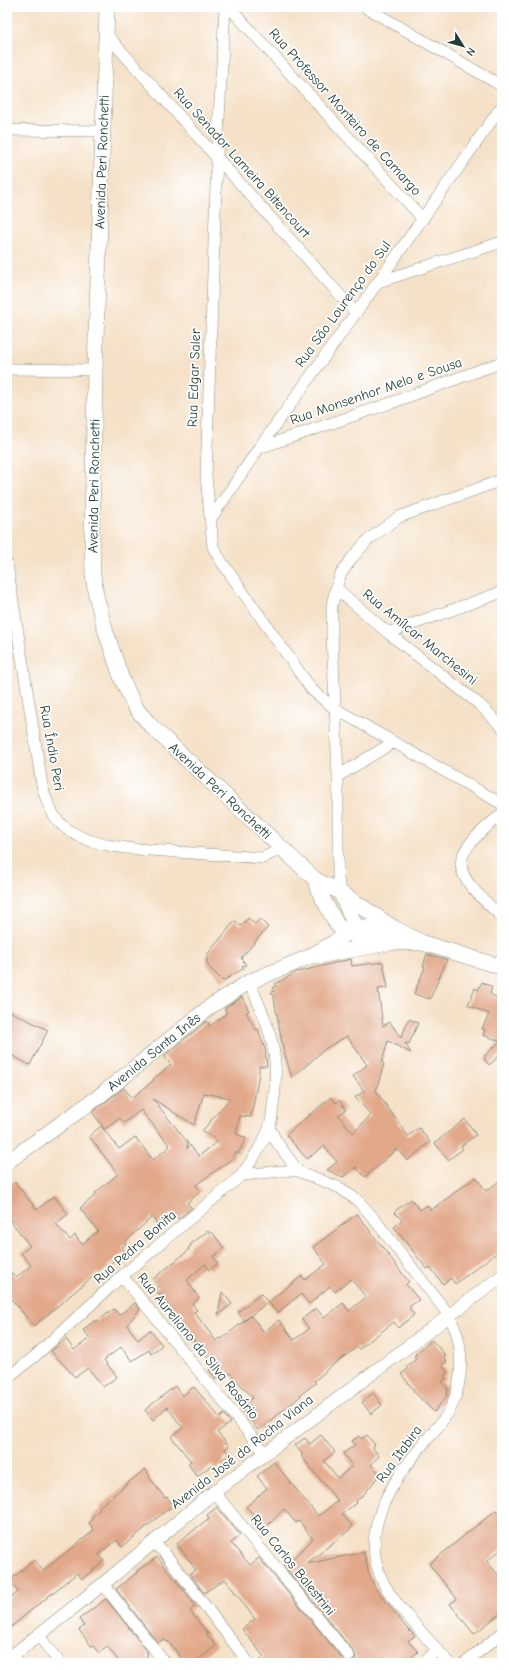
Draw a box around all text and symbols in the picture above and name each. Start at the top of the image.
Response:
street label: Rua Professor Monteiro de Camargo [265,25,425,199]
north arrow [443,26,483,66]
text: N [463,45,478,58]
street label: Rua Senador Lameira Bitencourt [170,84,315,242]
street label: Avenida Peri Ronchetti [91,95,113,229]
street label: Rua São Lourenço do Sul [291,237,395,371]
street label: Rua Edgar Saler [184,328,204,428]
street label: Rua Monsenhor Melo e Sousa [288,354,464,428]
street label: Avenida Peri Ronchetti [84,419,104,553]
street label: Rua Amílcar Marchesini [359,585,481,689]
street label: Rua Índio Peri [36,704,68,792]
street label: Avenida Peri Ronchetti [165,739,275,843]
street label: Avenida Santa Inês [104,1009,204,1095]
street label: Rua Pedra Bonita [90,1206,180,1288]
street label: Rua Aureliano da Silva Rosário [134,1269,262,1423]
street label: Avenida José da Rocha Viana [167,1391,317,1513]
street label: Rua Itabira [372,1422,426,1486]
street label: Rua Carlos Balestrini [247,1511,339,1619]

